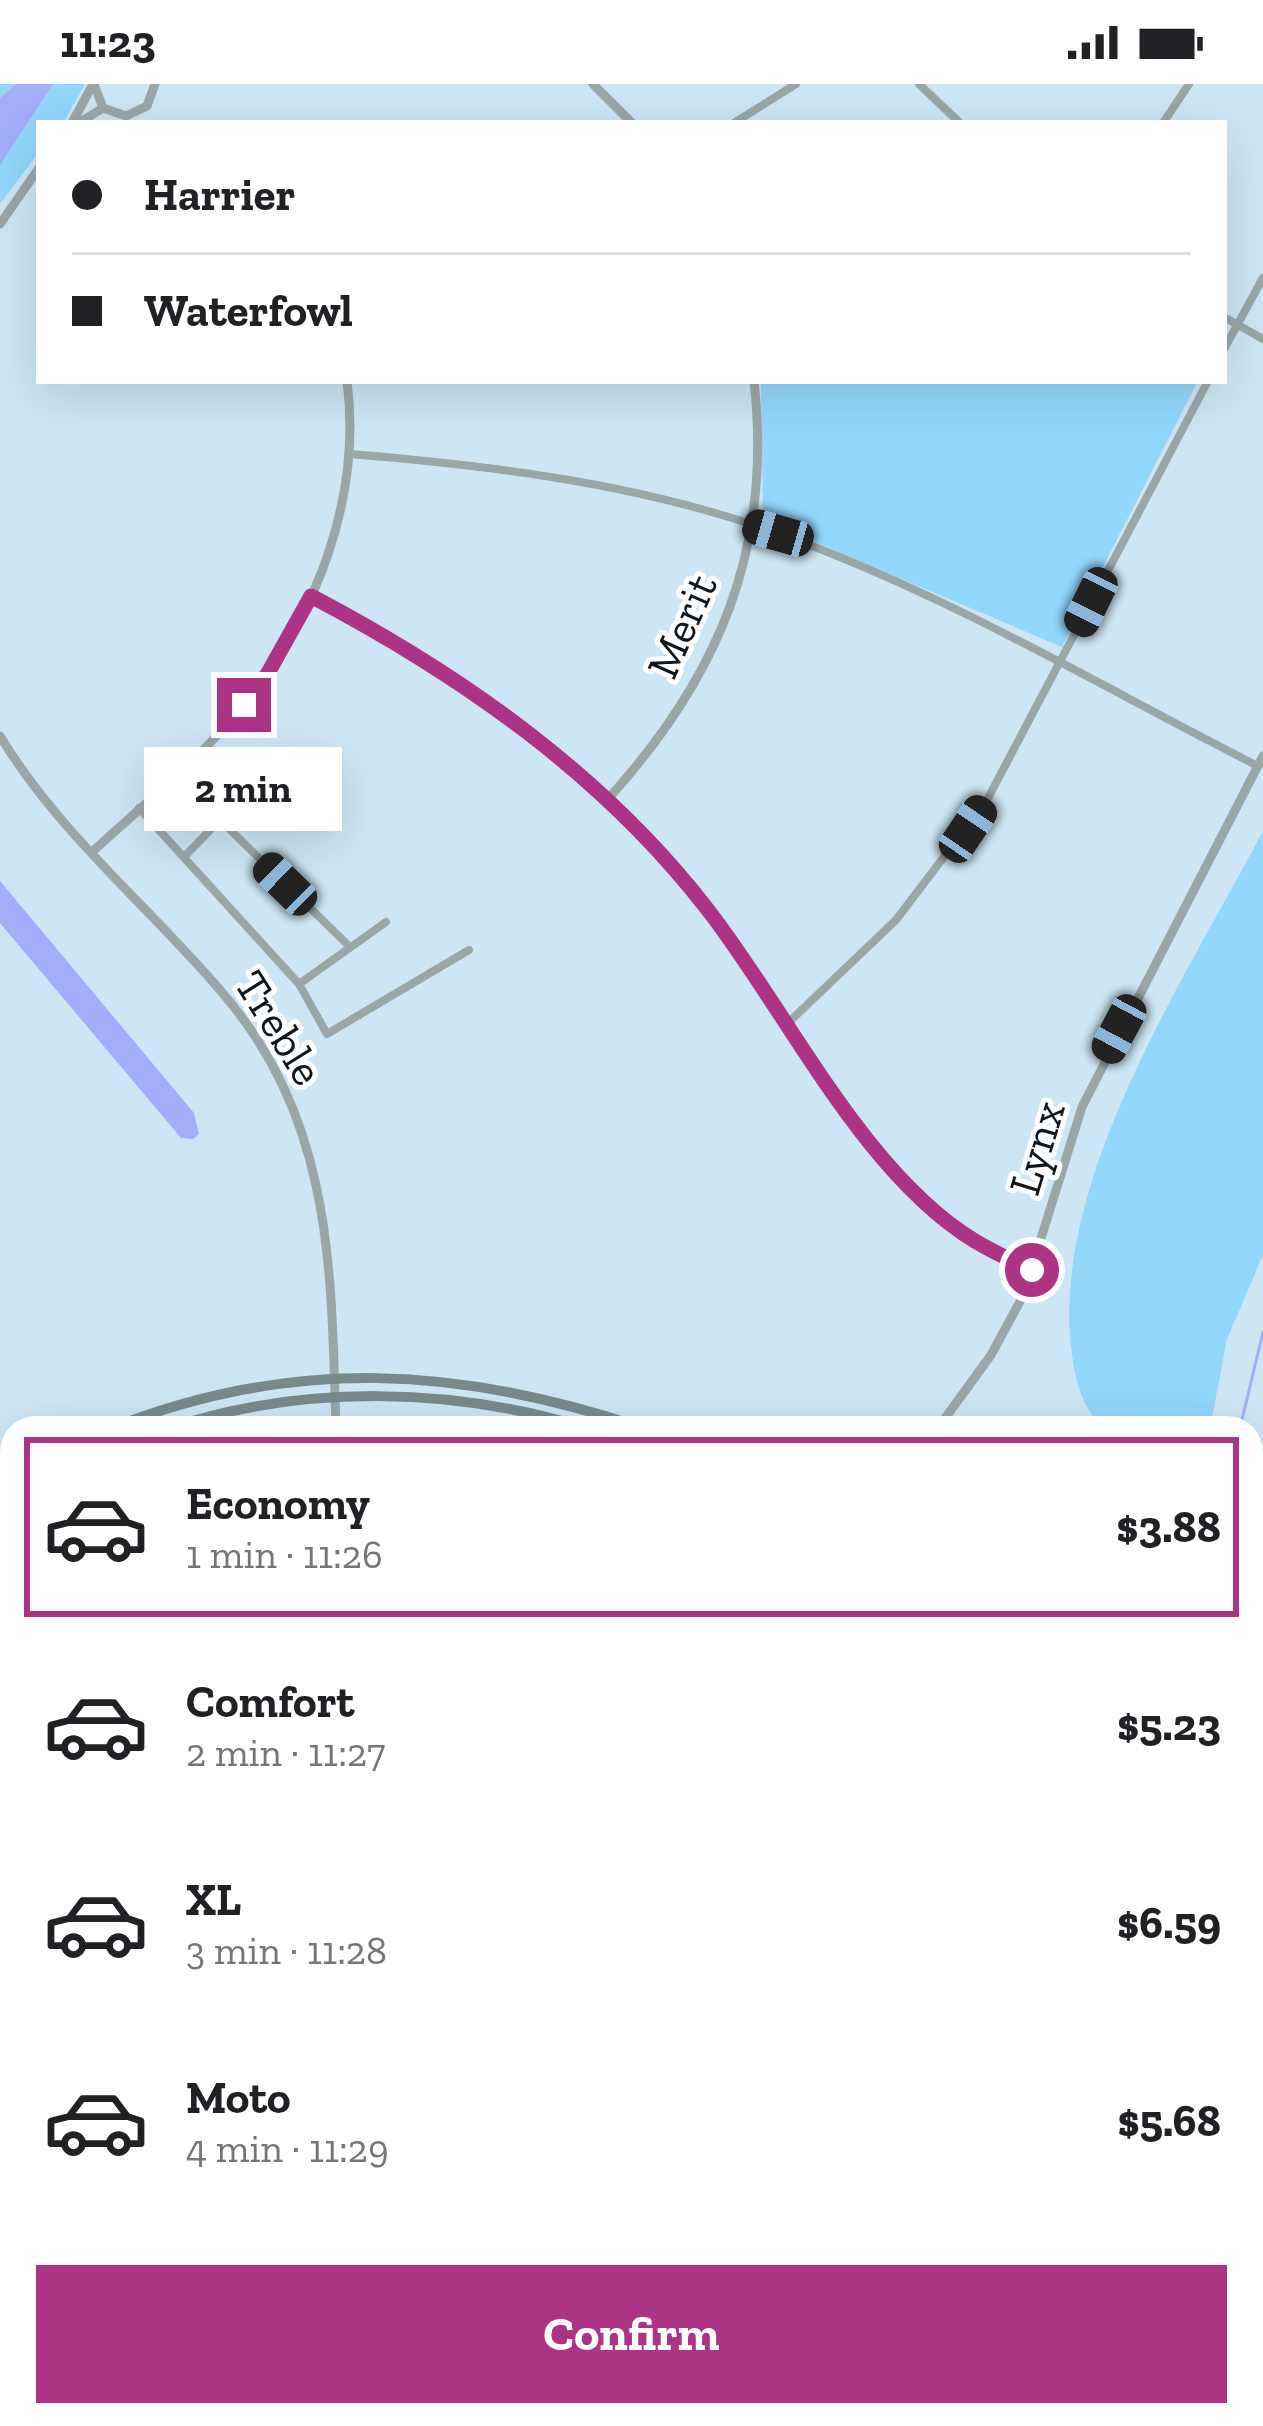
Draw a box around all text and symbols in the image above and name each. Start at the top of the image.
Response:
text: 11:23 [60,15,156,69]
text: Harrier [144,168,295,222]
text: Waterfowl [144,284,353,338]
car [738,506,818,560]
car [1059,562,1123,642]
street label: Merit [635,565,729,686]
route end [217,678,271,732]
callout: 2 min [145,747,343,831]
text: 2 min [194,765,292,812]
car [933,789,1003,869]
car [247,846,323,922]
street label: Treble [223,961,335,1095]
car [1086,989,1152,1069]
street label: Lynx [997,1095,1077,1201]
route start [1005,1243,1059,1297]
icon: car [42,1473,150,1581]
text: Economy [186,1477,370,1531]
text: $3.88 [1116,1500,1221,1554]
text: 1 min · 11:26 [186,1531,383,1578]
icon: car [42,1671,150,1779]
text: Comfort [186,1675,354,1729]
text: $5.23 [1117,1698,1221,1752]
text: 2 min · 11:27 [186,1729,385,1776]
icon: car [42,1869,150,1977]
text: XL [186,1873,241,1927]
text: $6.59 [1117,1896,1221,1950]
text: 3 min · 11:28 [186,1927,387,1974]
icon: car [42,2067,150,2175]
text: Moto [186,2071,291,2125]
text: $5.68 [1117,2094,1221,2148]
text: 4 min · 11:29 [186,2125,389,2172]
button: Confirm [36,2265,1227,2403]

